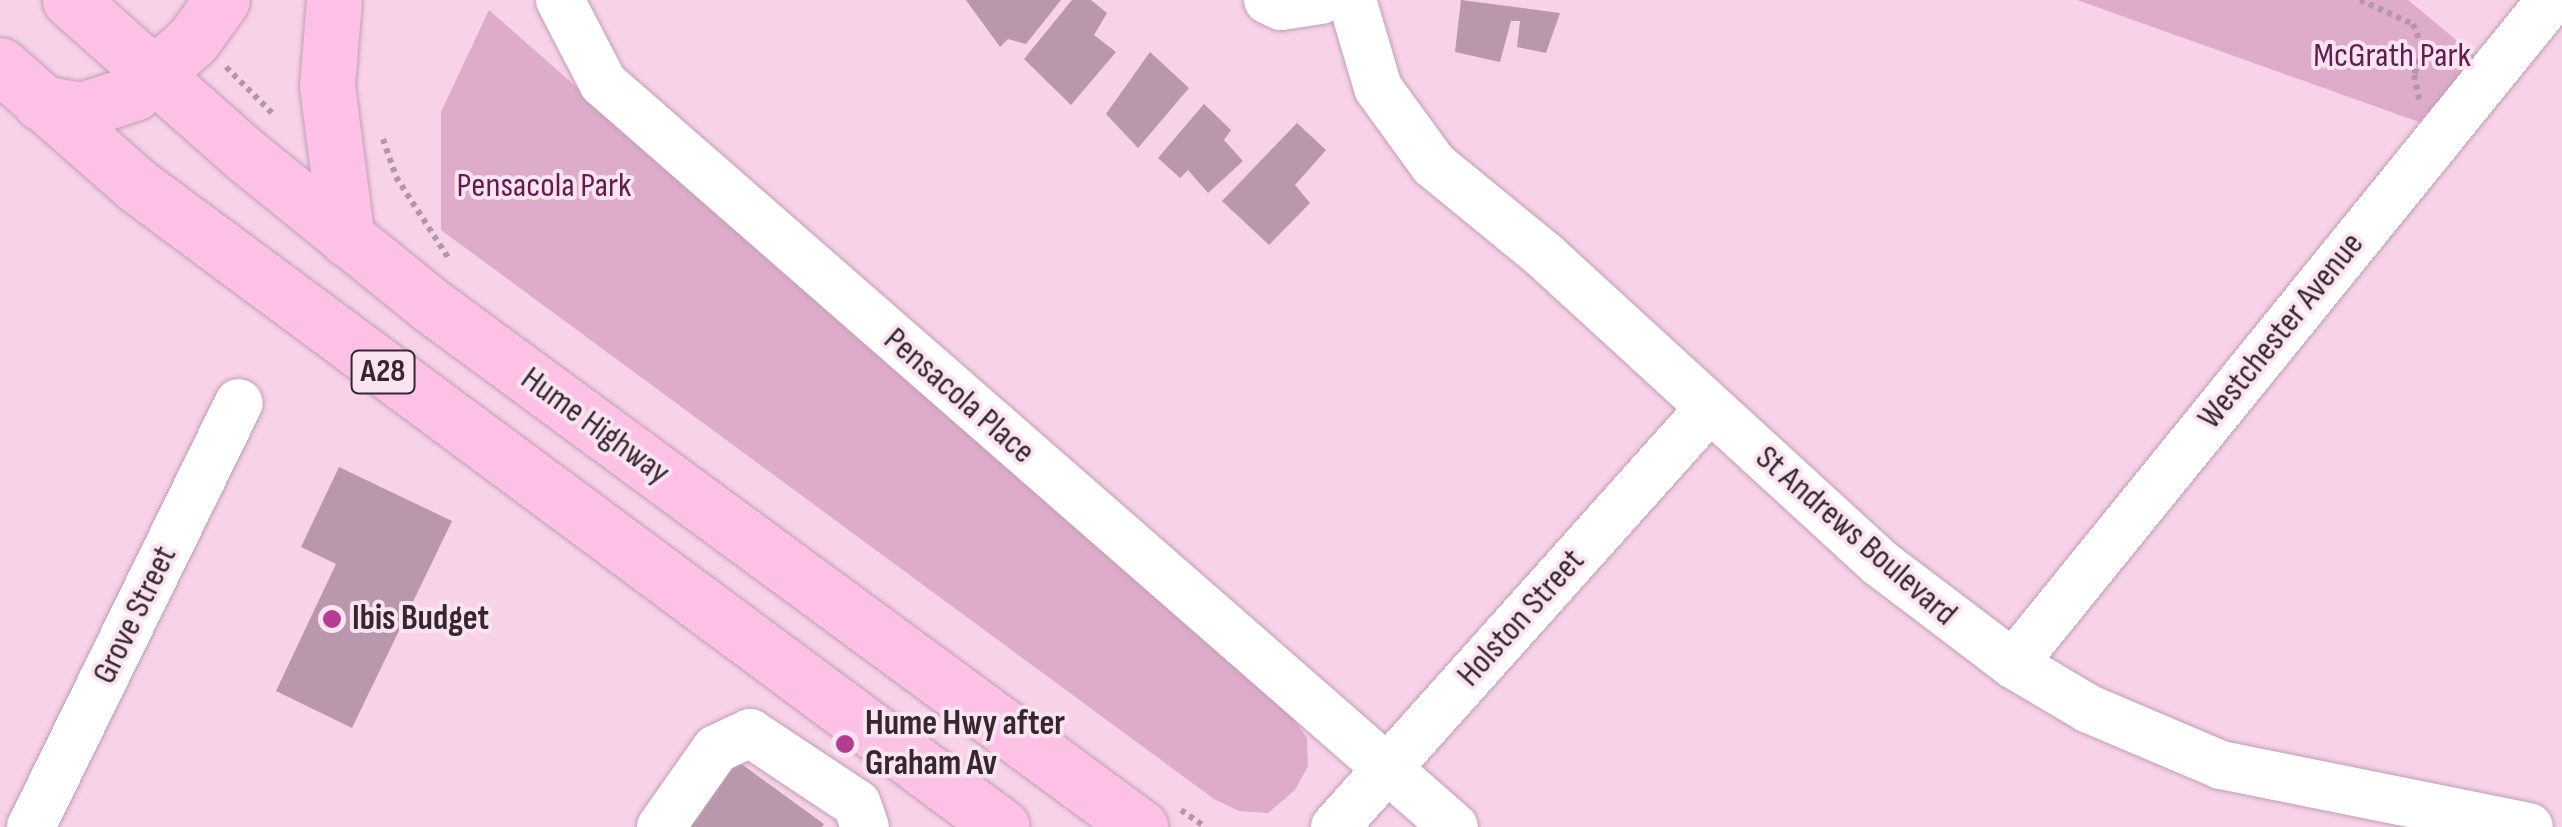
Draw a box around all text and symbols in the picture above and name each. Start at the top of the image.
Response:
park label: McGrath Park [2313,35,2471,77]
park label: Pensacola Park [457,165,631,207]
street label: Westchester Avenue [2189,224,2373,438]
street label: Pensacola Place [875,319,1043,473]
road number: A28 [350,345,416,399]
street label: Hume Highway [512,358,678,494]
street label: St Andrews Boulevard [1747,437,1965,635]
street label: Grove Street [84,539,186,691]
street label: Holston Street [1448,541,1594,695]
place label: Ibis Budget [352,598,489,640]
marker: Ibis Budget [321,608,343,630]
place label: Hume Hwy after Graham Av [865,703,1065,785]
marker: Hume Hwy after Graham Av [834,733,856,755]

